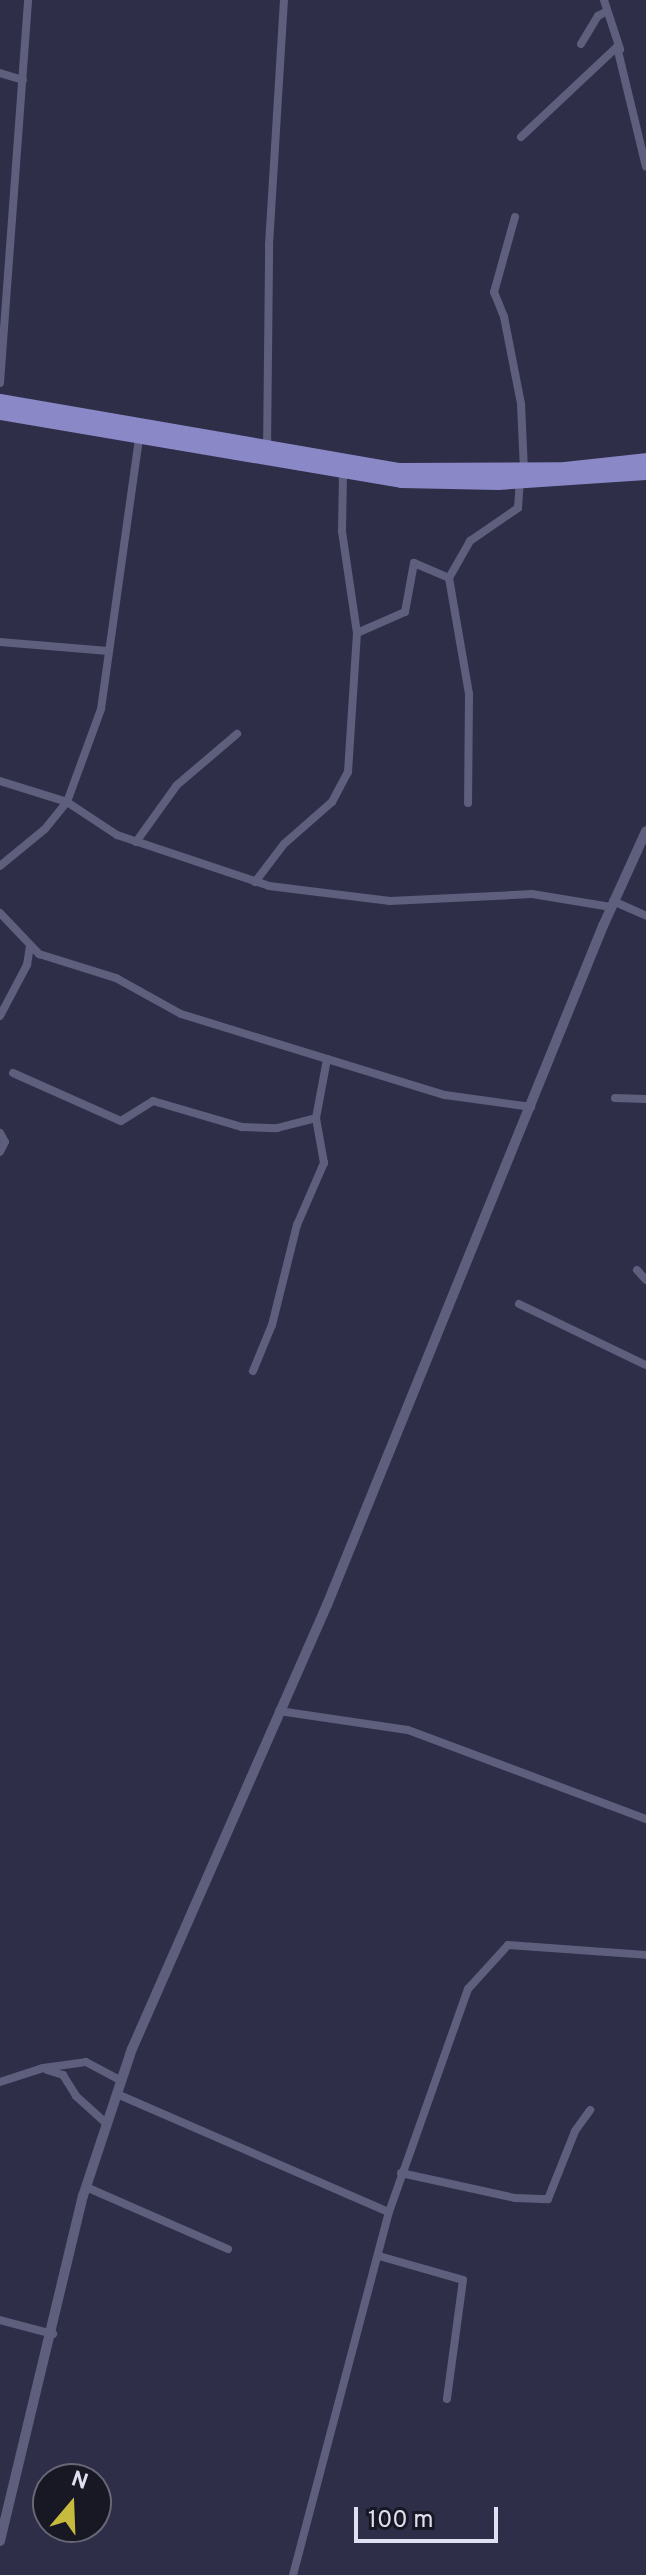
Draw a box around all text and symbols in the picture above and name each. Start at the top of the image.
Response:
north arrow [32,2463,112,2543]
text: N [67,2466,91,2497]
scale bar [358,2491,502,2541]
text: 100 m [368,2506,434,2536]

